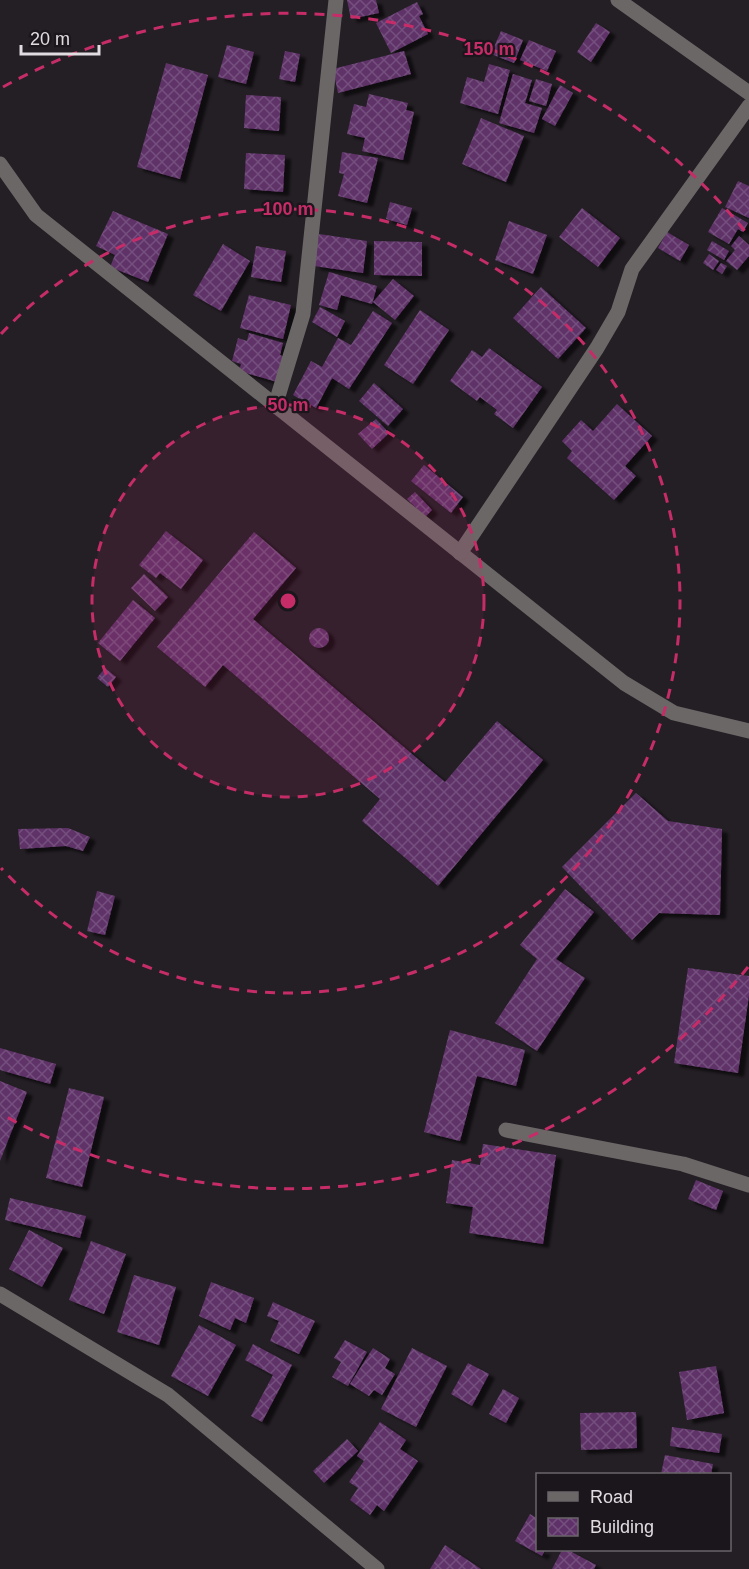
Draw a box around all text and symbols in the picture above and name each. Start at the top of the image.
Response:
scale bar [21,18,99,56]
text: 20 m [30,29,70,49]
text: 150 m [463,39,515,59]
text: 100 m [262,199,314,219]
text: 50 m [267,395,309,415]
centre of rings [278,591,298,611]
legend [536,1473,731,1551]
text: Road [590,1487,633,1507]
text: Building [590,1517,654,1537]

